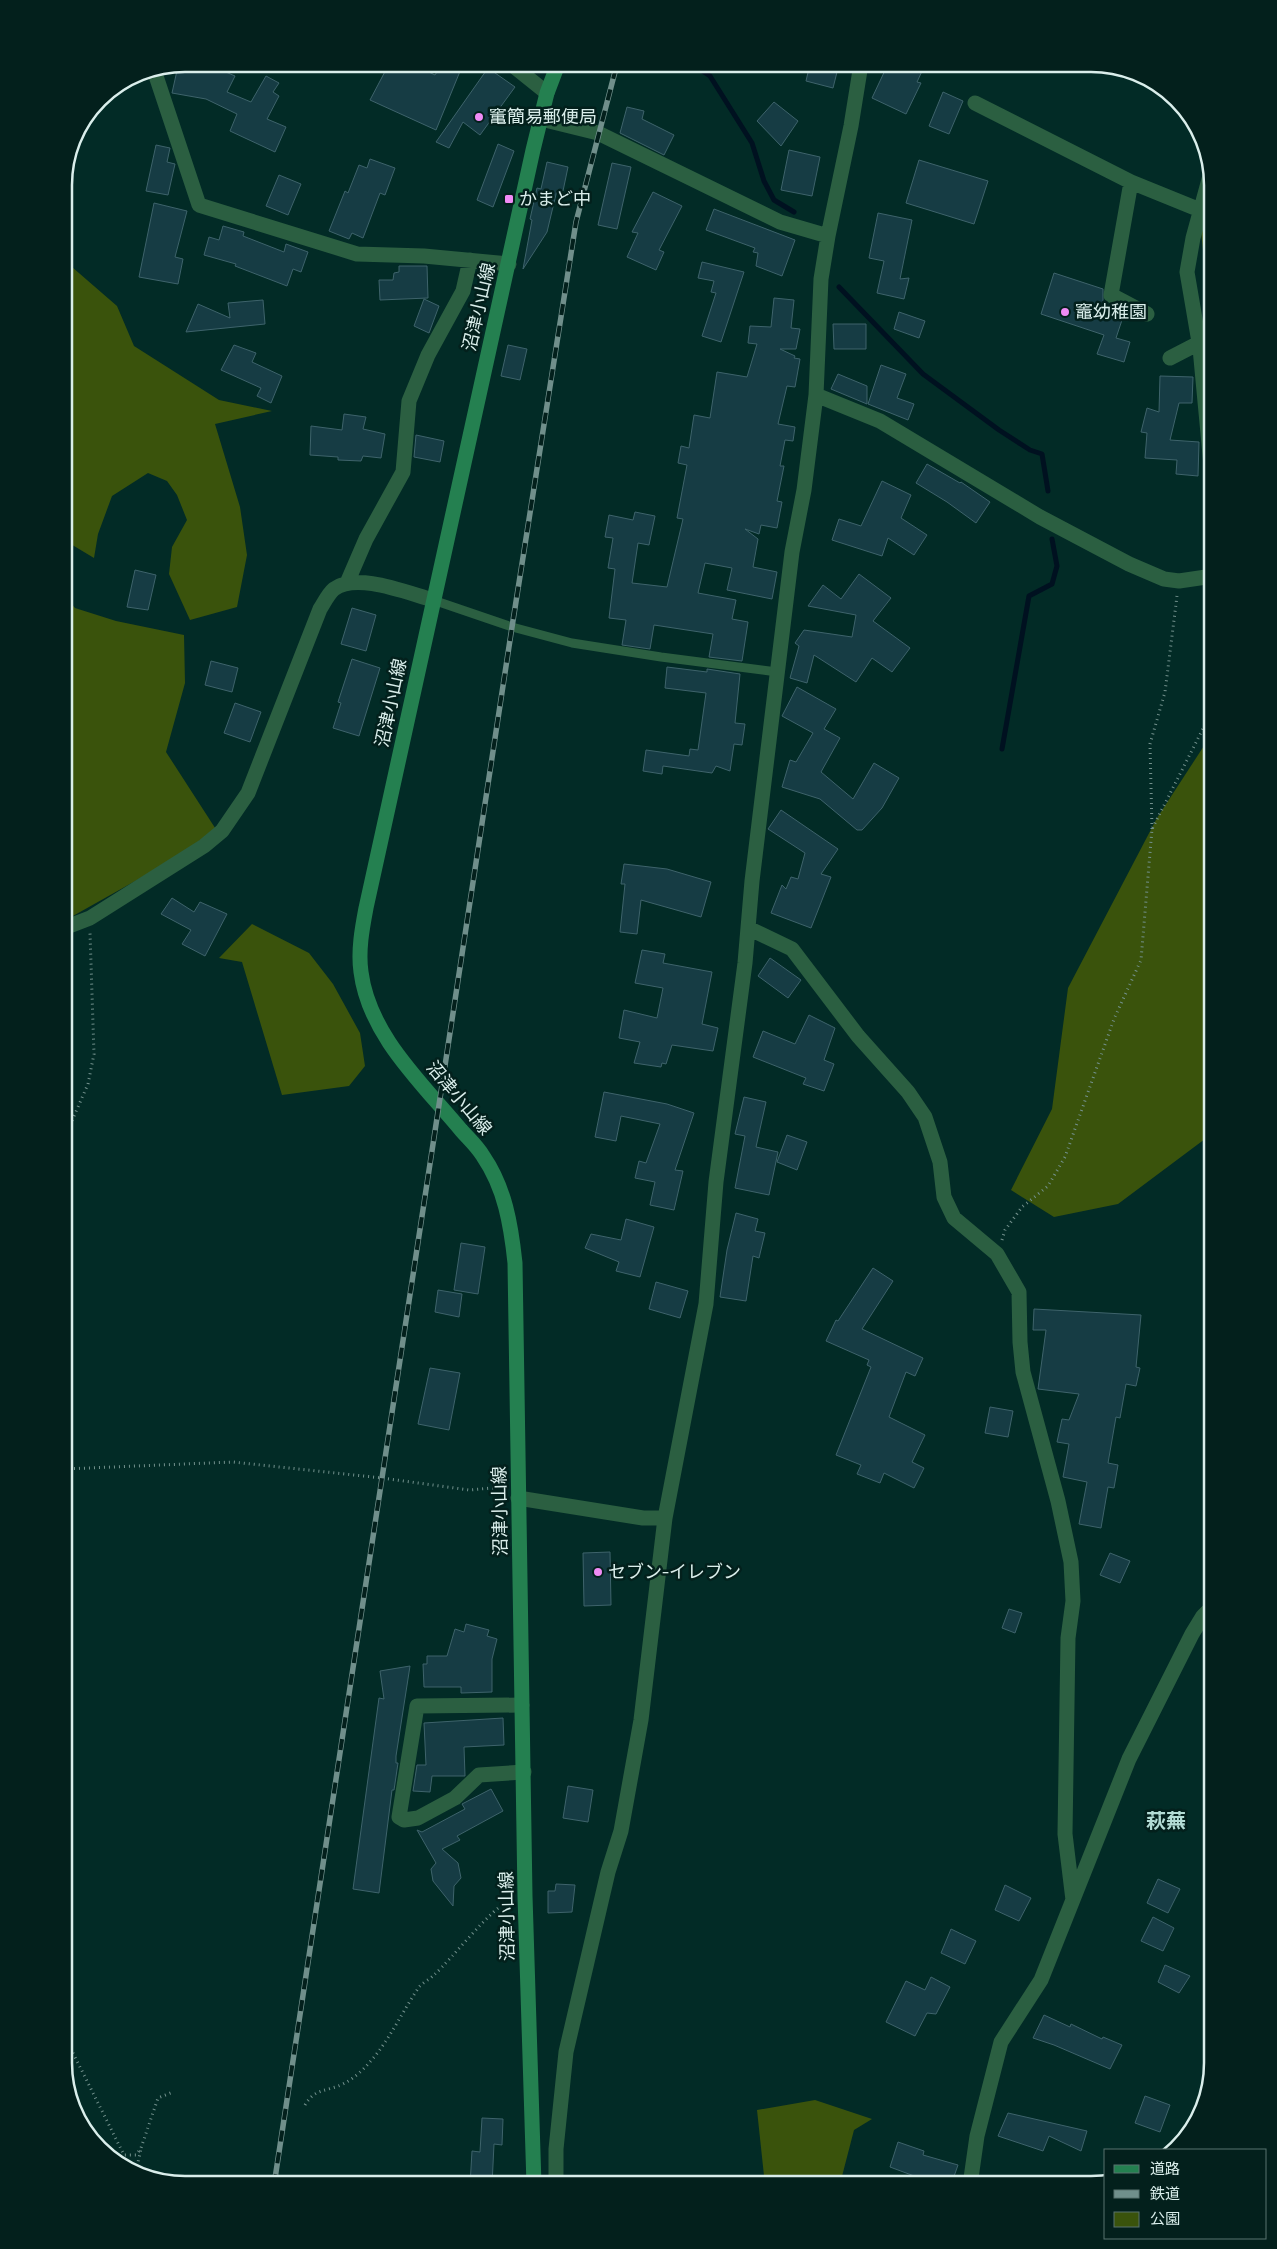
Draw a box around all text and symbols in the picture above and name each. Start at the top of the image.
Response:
place label: 竃簡易郵便局 [489,105,597,127]
marker: 竃簡易郵便局 [473,111,485,123]
place label: かまど中 [519,187,591,209]
marker: かまど中 [503,193,515,205]
street label: 沼津小山線 [457,260,499,353]
place label: 竈幼稚園 [1075,300,1147,322]
marker: 竈幼稚園 [1059,306,1071,318]
street label: 沼津小山線 [370,656,410,749]
street label: 沼津小山線 [422,1056,497,1139]
street label: 沼津小山線 [487,1466,511,1556]
place label: セブン-イレブン [608,1560,741,1582]
marker: セブン-イレブン [592,1566,604,1578]
district label: 萩蕪 [1146,1808,1186,1832]
street label: 沼津小山線 [494,1871,518,1961]
legend [1104,2149,1267,2239]
text: 道路 [1150,2159,1180,2177]
text: 鉄道 [1150,2184,1180,2202]
text: 公園 [1150,2209,1180,2227]

